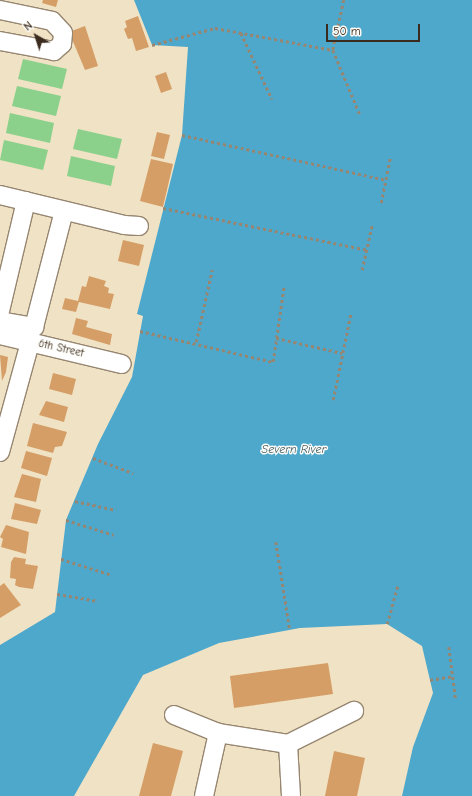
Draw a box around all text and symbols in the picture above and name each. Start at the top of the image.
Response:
north arrow [16,16,56,56]
scale bar [328,16,422,42]
text: N [21,19,35,34]
text: 50 m [333,24,361,38]
street label: 6th Street [37,337,85,361]
water label: Severn River [262,443,326,457]

